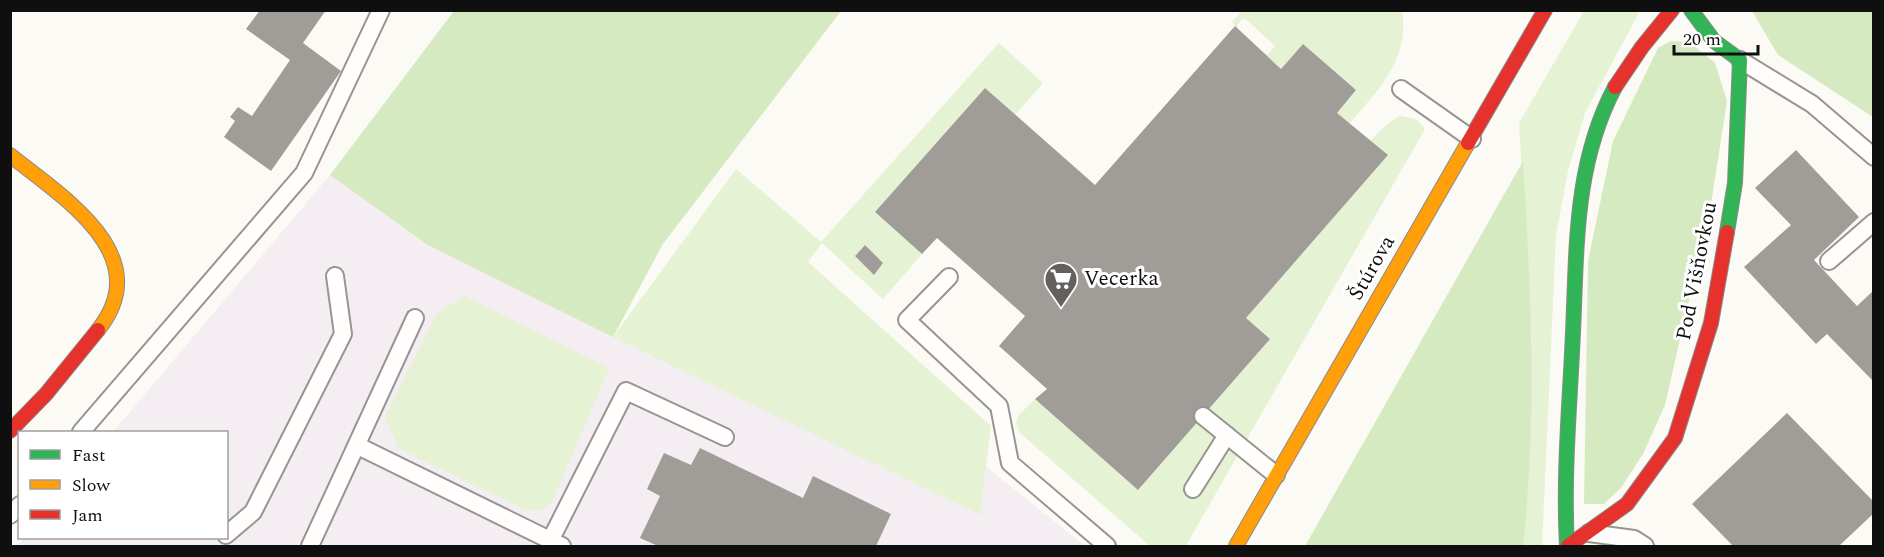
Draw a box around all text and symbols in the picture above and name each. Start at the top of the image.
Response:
scale bar [1674,18,1758,56]
text: 20 m [1683,26,1721,53]
street label: Pod Višňovkou [1668,199,1726,343]
street label: Štúrova [1340,229,1404,307]
supermarket icon: Vecerka [1043,261,1079,308]
place label: Vecerka [1084,263,1160,295]
legend [18,431,228,539]
text: Fast [72,442,105,469]
text: Slow [72,472,111,499]
text: Jam [72,502,103,529]

